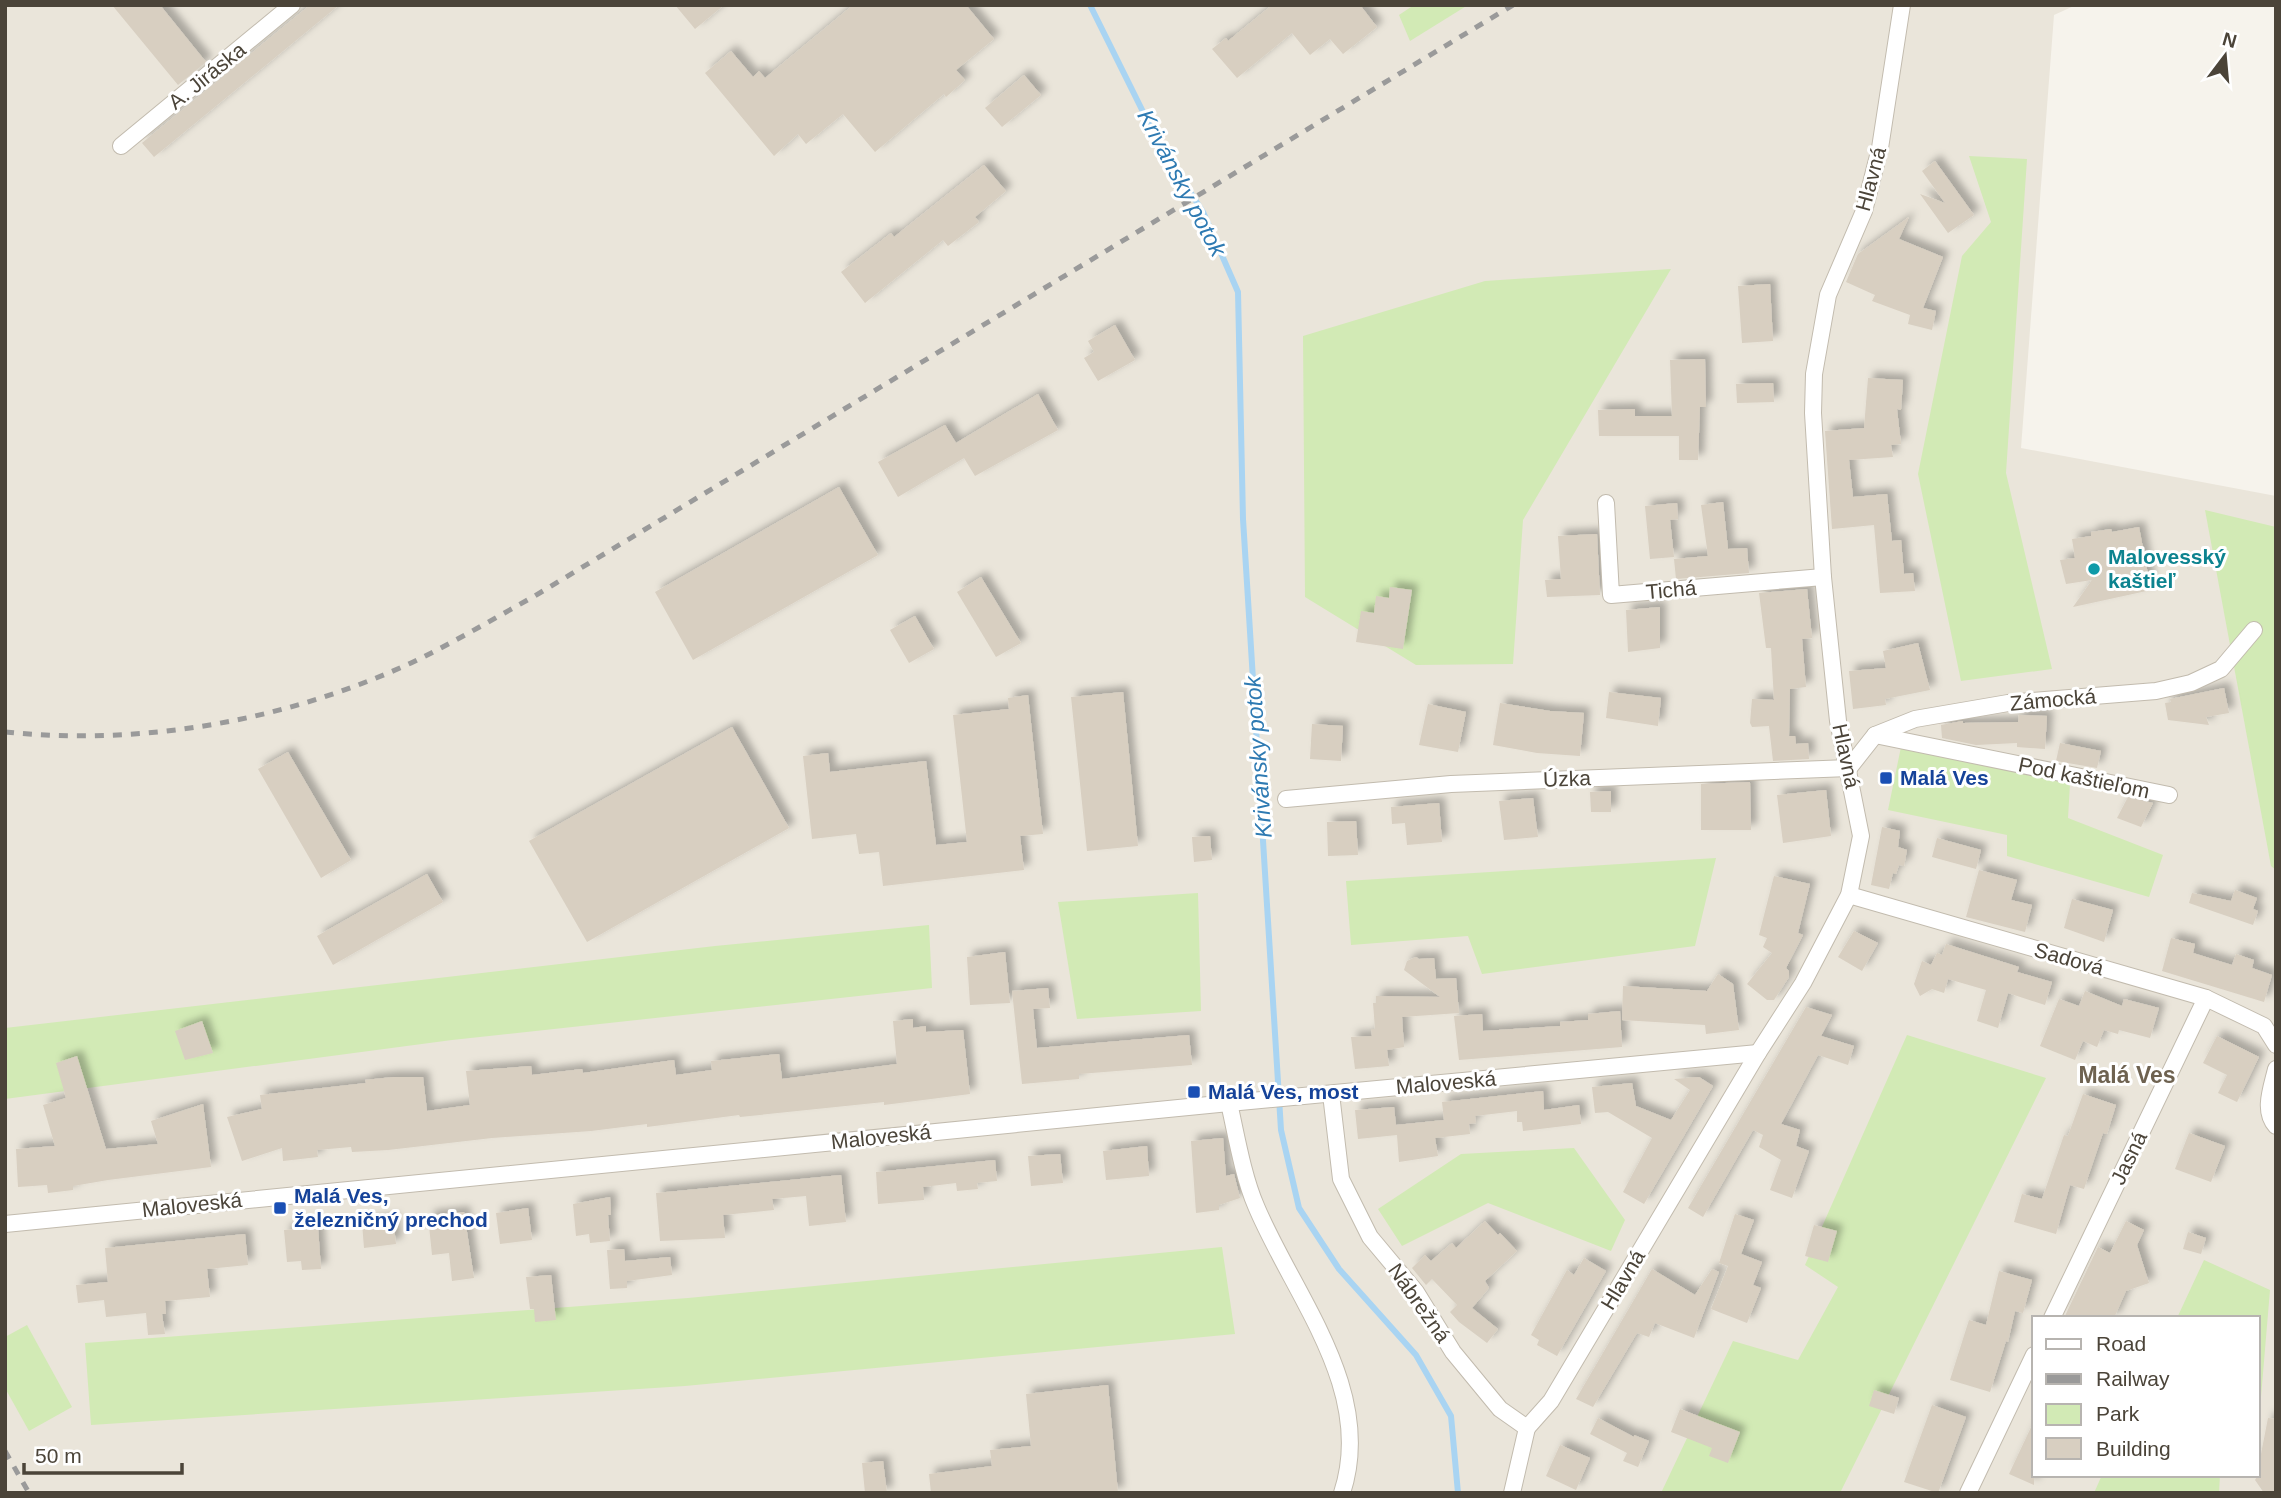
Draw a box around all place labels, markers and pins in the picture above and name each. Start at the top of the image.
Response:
place label: Malovesský kaštieľ [2108,545,2226,592]
marker: Malovesský kaštieľ [2086,561,2102,577]
place label: Malá Ves [1900,766,1989,789]
marker: Malá Ves [1878,770,1894,786]
place label: Malá Ves, most [1208,1080,1359,1103]
marker: Malá Ves, most [1186,1084,1202,1100]
place label: Malá Ves, železničný prechod [294,1184,488,1231]
marker: Malá Ves, železničný prechod [272,1200,288,1216]

